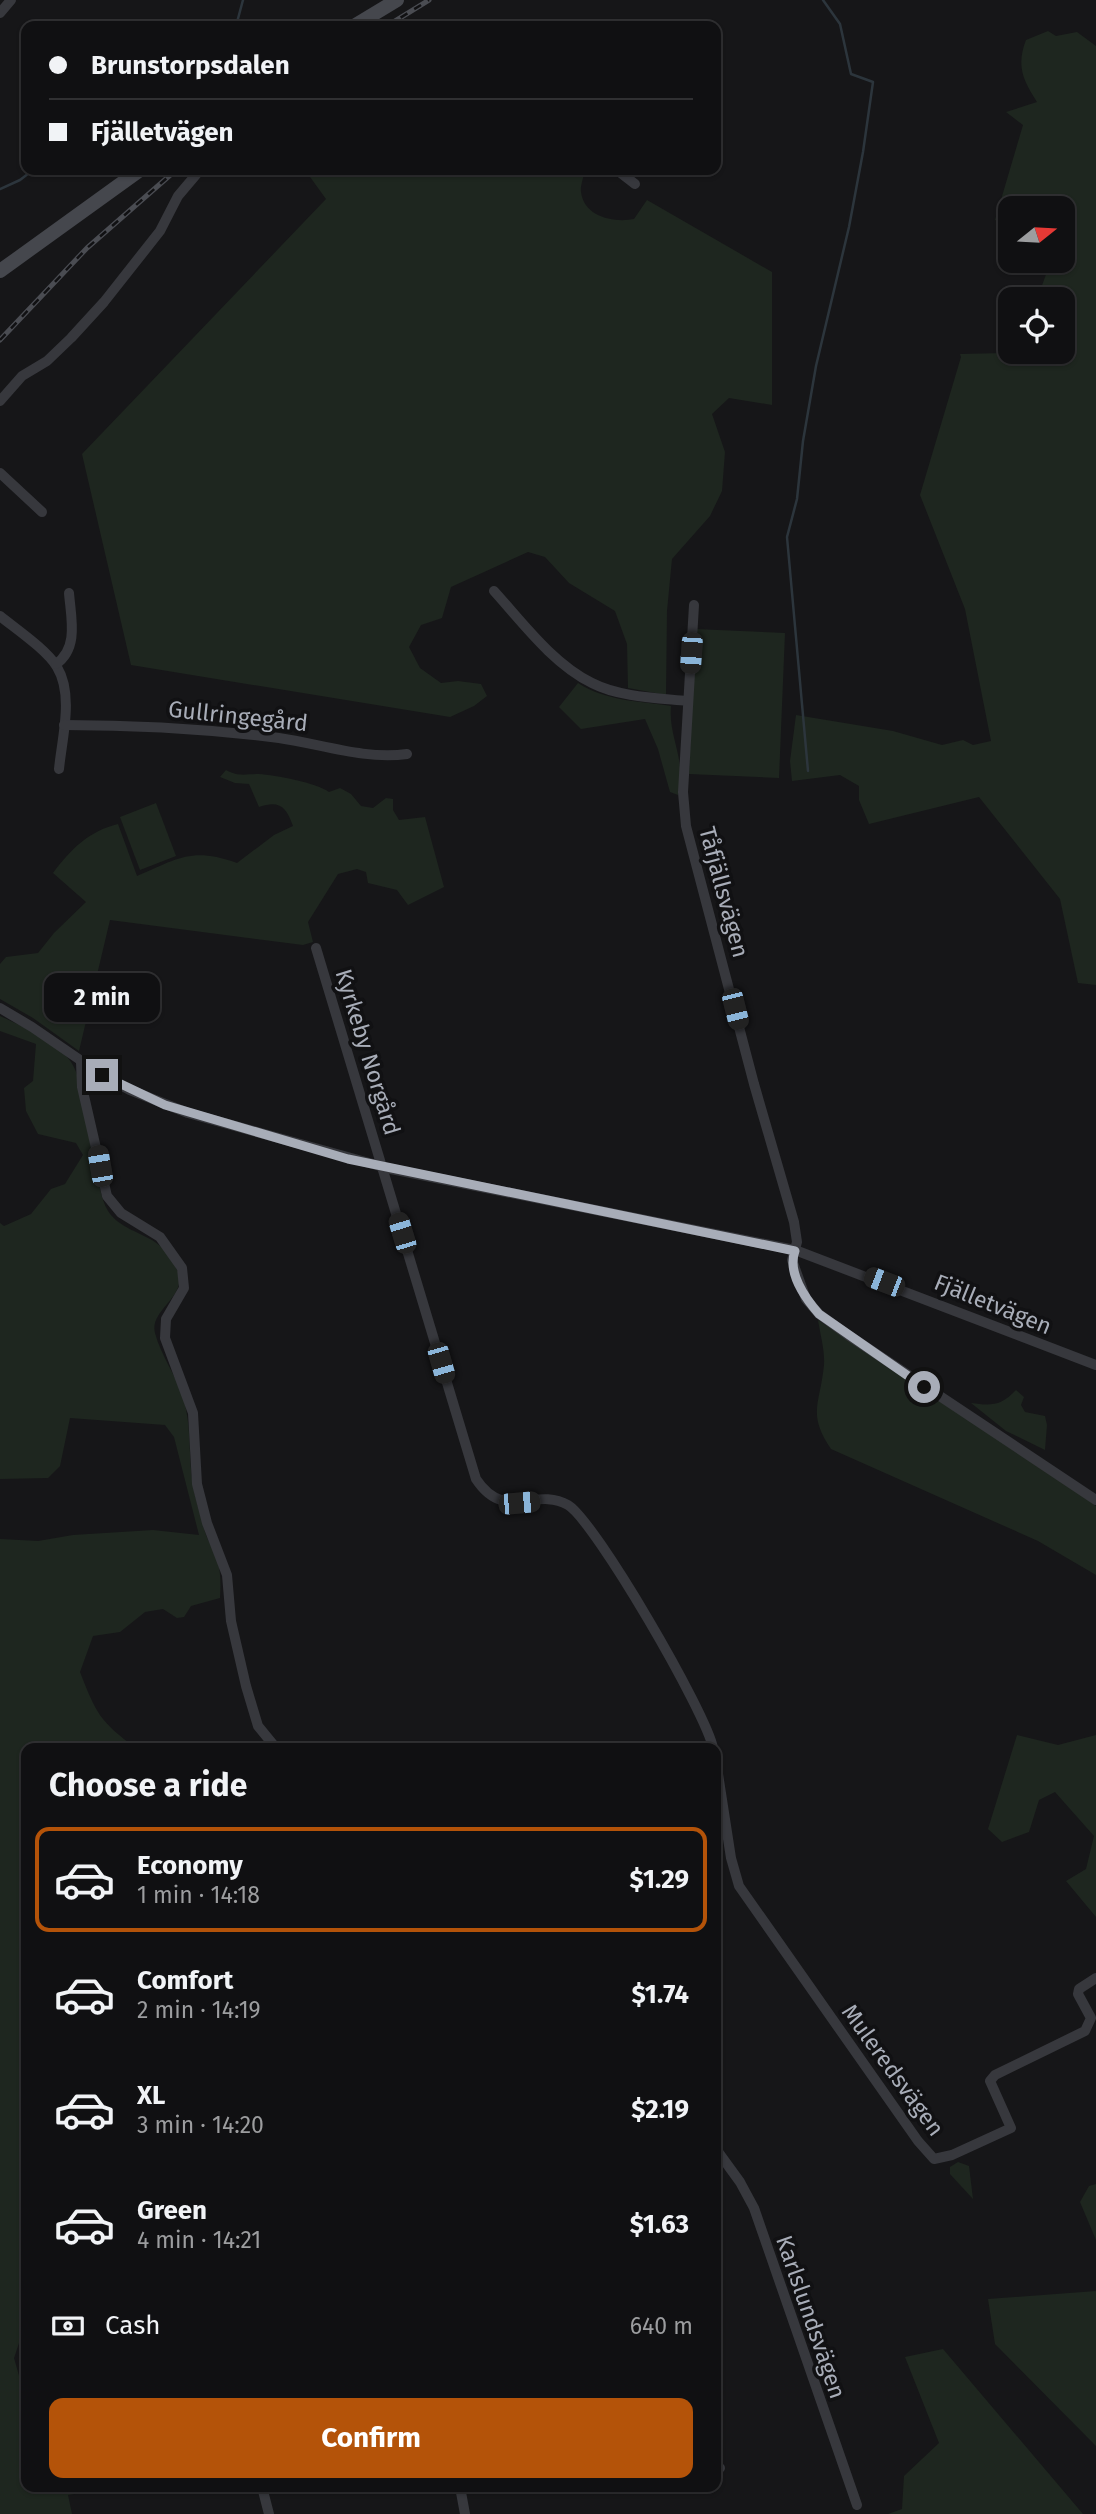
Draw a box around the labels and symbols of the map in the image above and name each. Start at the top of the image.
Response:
north arrow [998,196,1074,273]
car [680,631,703,675]
street label: Gullringegård [167,695,309,737]
street label: Tåfjällsvägen [693,823,755,961]
street label: Kyrkeby Norgård [329,966,407,1138]
callout: 2 min [44,974,160,1023]
car [720,986,751,1032]
route end [86,1059,118,1091]
car [87,1143,114,1189]
car [386,1210,419,1256]
car [861,1265,908,1299]
street label: Fjälletvägen [930,1268,1056,1340]
car [426,1340,457,1386]
route start [908,1371,940,1403]
car [498,1491,541,1515]
street label: Muleredsvägen [836,1999,950,2141]
street label: Karlslundsvägen [770,2232,852,2402]

